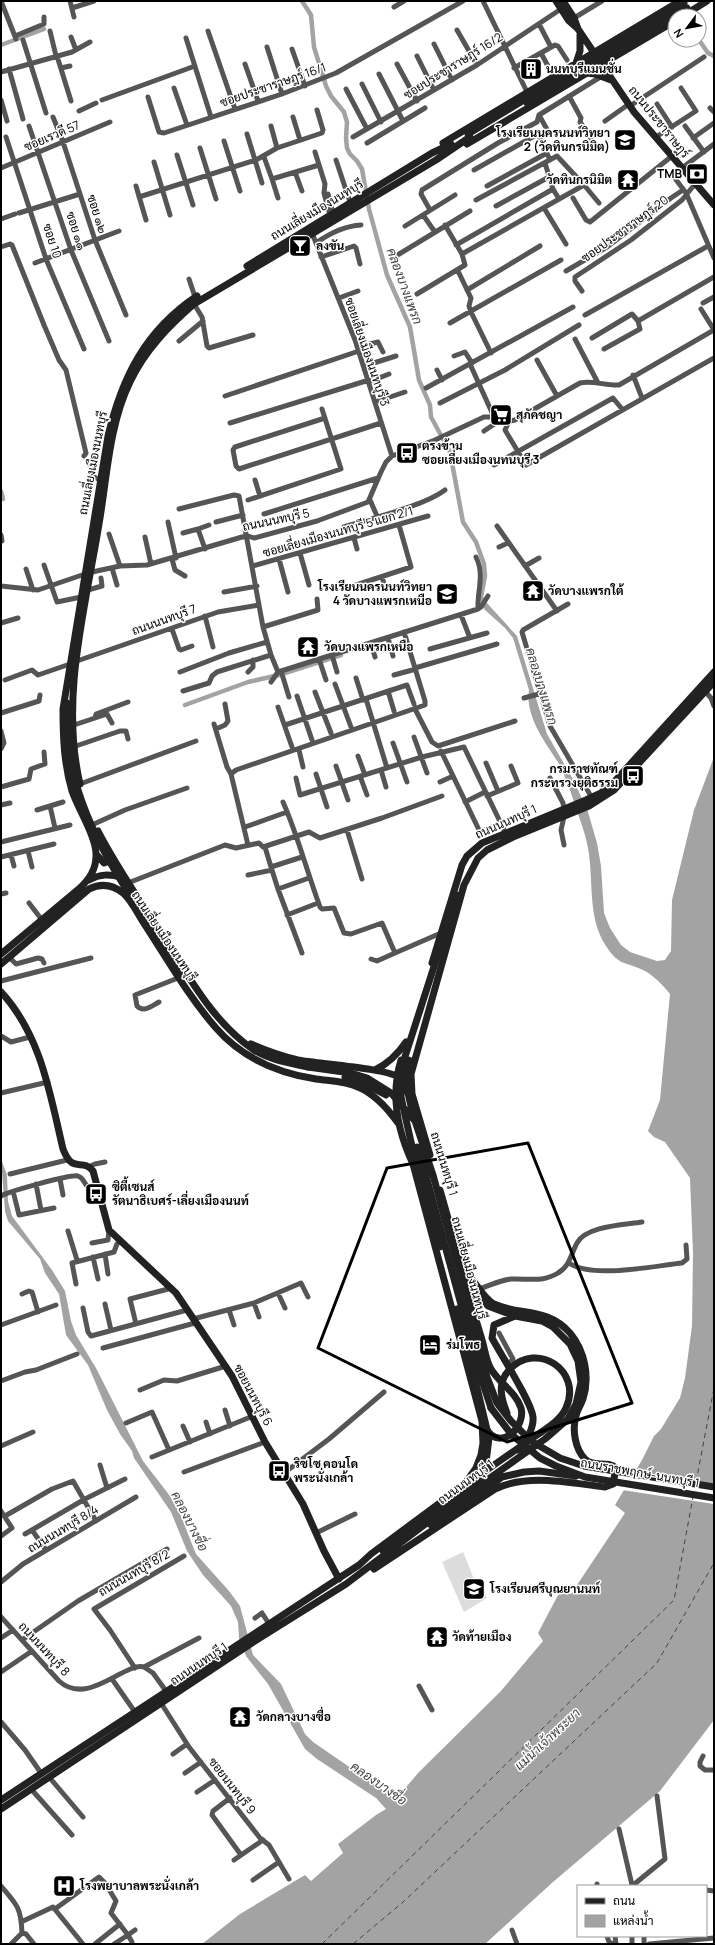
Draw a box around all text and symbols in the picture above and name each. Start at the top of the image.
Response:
north arrow [667,8,707,48]
text: N [670,26,687,41]
street label: ซอยประชาราษฎร์ 16/2 [400,28,505,103]
building icon: นนทบุรีแมนชั่น [518,56,544,82]
street label: ซอยประชาราษฎร์ 16/1 [217,58,328,111]
place label: นนทบุรีแมนชั่น [546,58,622,77]
street label: ถนนประชาราษฎร์ [625,82,694,162]
street label: ซอยเรวดี 57 [21,116,82,155]
place label: โรงเรียนนครนนท์วิทยา 2 (วัดทินกรนิมิต) [495,124,610,155]
school or university icon: โรงเรียนนครนนท์วิทยา 2 (วัดทินกรนิมิต) [612,127,638,153]
bank icon: TMB [684,161,710,187]
place label: TMB [657,165,682,182]
temple icon: วัดทินกรนิมิต [615,167,641,193]
place label: วัดทินกรนิมิต [546,171,612,188]
street label: ถนนเลี่ยงเมืองนนทบุรี [266,173,367,245]
street label: ซอยประชาราษฎร์ 20 [578,191,672,266]
street label: ซอย ๑๒ [83,192,112,236]
street label: ซอย ๑๑ [62,209,91,252]
street label: ซอย 10 [39,221,66,260]
bar icon: ลงขัน [287,233,313,259]
place label: ลงขัน [316,237,345,254]
water label: คลองบางแพรก [383,245,427,327]
street label: ซอยเลี่ยงเมืองนนทบุรี 3 [340,295,396,409]
supermarket icon: สุภัคชญา [488,402,514,428]
place label: สุภัคชญา [516,406,562,423]
street label: ถนนเลี่ยงเมืองนนทบุรี [72,409,112,517]
place label: ตรงข้าม ซอยเลี่ยงเมืองนทนบุรี 3 [422,437,540,468]
bus stop icon: ตรงข้าม ซอยเลี่ยงเมืองนทนบุรี 3 [394,440,420,466]
street label: ซอยเลี่ยงเมืองนนทบุรี 5 แยก 2/1 [260,500,415,562]
street label: ถนนนนทบุรี 5 [241,504,311,536]
place label: โรงเรียนนครนนท์วิทยา 4 วัดบางแพรกเหนือ [317,578,432,609]
temple icon: วัดบางแพรกใต้ [520,578,546,604]
school or university icon: โรงเรียนนครนนท์วิทยา 4 วัดบางแพรกเหนือ [434,581,460,607]
place label: วัดบางแพรกใต้ [548,582,624,599]
street label: ถนนนนทบุรี 7 [129,600,199,640]
temple icon: วัดบางแพรกเหนือ [295,634,321,660]
place label: วัดบางแพรกเหนือ [324,638,414,655]
water label: คลองบางแพรก [522,645,562,727]
place label: กรมราชทัณฑ์ กระทรวงยุติธรรม [531,760,619,791]
bus stop icon: กรมราชทัณฑ์ กระทรวงยุติธรรม [620,763,646,789]
street label: ถนนนนทบุรี 1 [472,800,540,844]
street label: ถนนเลี่ยงเมืองนนทบุรี [127,886,203,985]
street label: ถนนนนทบุรี 1 [426,1130,462,1198]
place label: ซิตี้เซนส์ รัตนาธิเบศร์-เลี่ยงเมืองนนท์ [112,1176,250,1209]
bus stop icon: ซิตี้เซนส์ รัตนาธิเบศร์-เลี่ยงเมืองนนท์ [83,1181,109,1207]
street label: ถนนเลี่ยงเมืองนนทบุรี [447,1214,493,1321]
hotel icon: ร่มโพธ [417,1332,443,1358]
place label: ร่มโพธ [446,1336,480,1353]
street label: ซอยนนทบุรี 6 [229,1361,277,1429]
street label: ถนนราชพฤกษ์-นนทบุรี 1 [579,1454,701,1492]
place label: ริซโซ คอนโด พระนั่งเกล้า [293,1455,358,1486]
street label: ถนนนนทบุรี 1 [434,1455,498,1509]
bus stop icon: ริซโซ คอนโด พระนั่งเกล้า [266,1458,292,1484]
water label: คลองบางซื่อ [167,1487,216,1554]
street label: ถนนนนทบุรี 8/4 [24,1501,102,1557]
street label: ถนนนนทบุรี 8/2 [95,1545,173,1601]
school or university icon: โรงเรียนศรีบุณยานนท์ [461,1576,487,1602]
place label: โรงเรียนศรีบุณยานนท์ [489,1580,601,1597]
street label: ถนนนนทบุรี 8 [14,1618,74,1680]
temple icon: วัดท้ายเมือง [424,1624,450,1650]
place label: วัดท้ายเมือง [452,1628,512,1645]
street label: ถนนนนทบุรี 1 [167,1638,231,1690]
water label: แม่น้ำเจ้าพระยา [508,1702,584,1774]
temple icon: วัดกลางบางซื่อ [227,1704,253,1730]
place label: วัดกลางบางซื่อ [256,1706,331,1725]
street label: ซอยนนทบุรี 9 [204,1754,260,1818]
water label: คลองบางซื่อ [347,1754,413,1809]
hospital icon: โรงพยาบาลพระนั่งเกล้า [51,1873,77,1899]
place label: โรงพยาบาลพระนั่งเกล้า [79,1875,199,1894]
legend [577,1885,707,1937]
text: ถนน [613,1892,636,1909]
text: แหล่งน้ำ [613,1910,653,1929]

